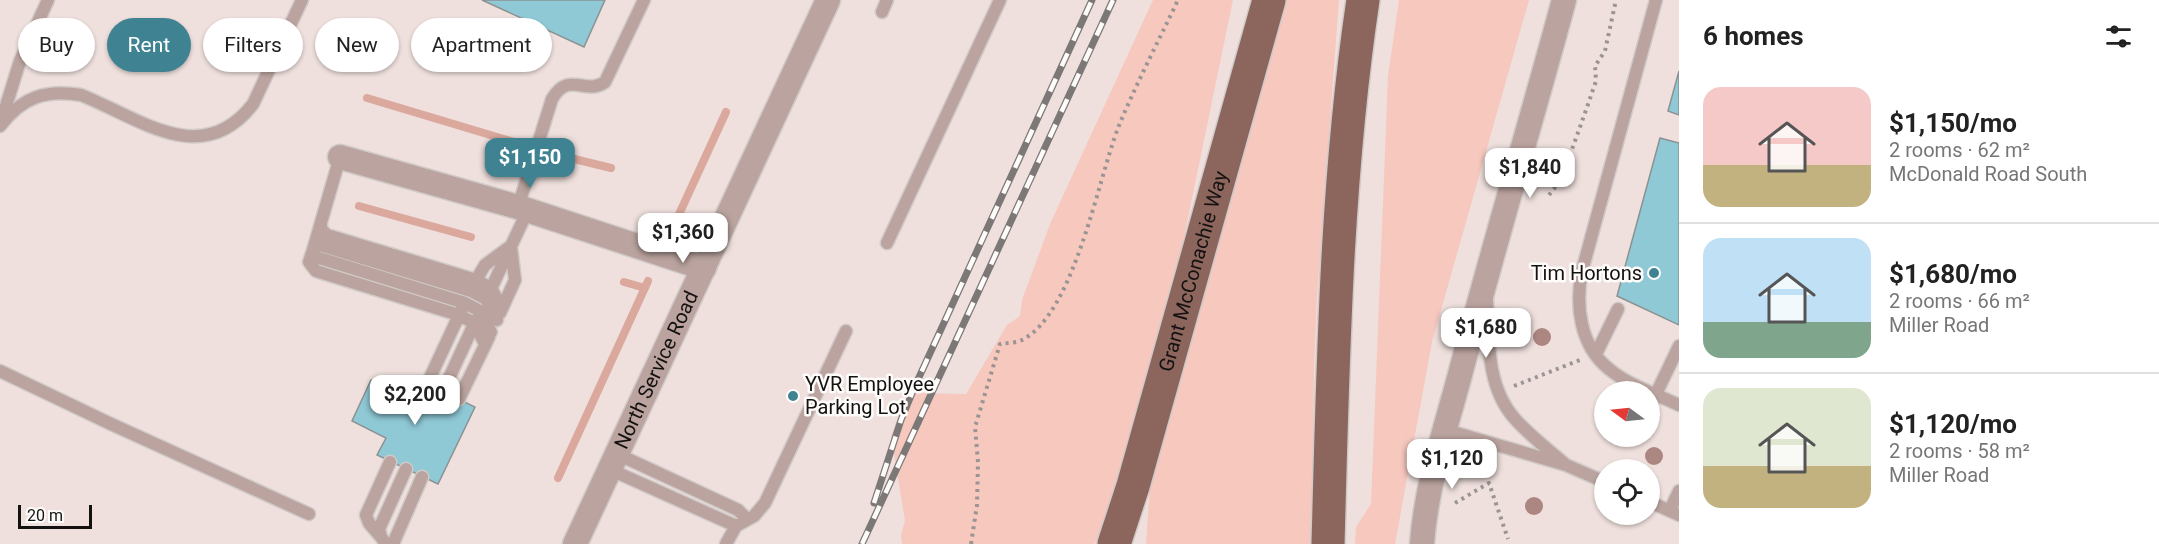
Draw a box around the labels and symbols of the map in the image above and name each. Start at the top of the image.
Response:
pin: $1,150 [481,138,579,189]
pin: $1,840 [1481,148,1579,199]
street label: Grant McConachie Way [1154,168,1233,374]
pin: $1,360 [634,213,732,264]
place label: Tim Hortons [1531,261,1642,285]
marker: Tim Hortons [1647,266,1661,280]
street label: North Service Road [609,287,703,453]
pin: $1,680 [1437,308,1535,359]
place label: YVR Employee Parking Lot [805,372,934,419]
pin: $2,200 [366,375,464,426]
north arrow [1594,381,1660,447]
marker: YVR Employee Parking Lot [786,389,800,403]
pin: $1,120 [1403,439,1501,490]
scale bar [18,502,92,530]

